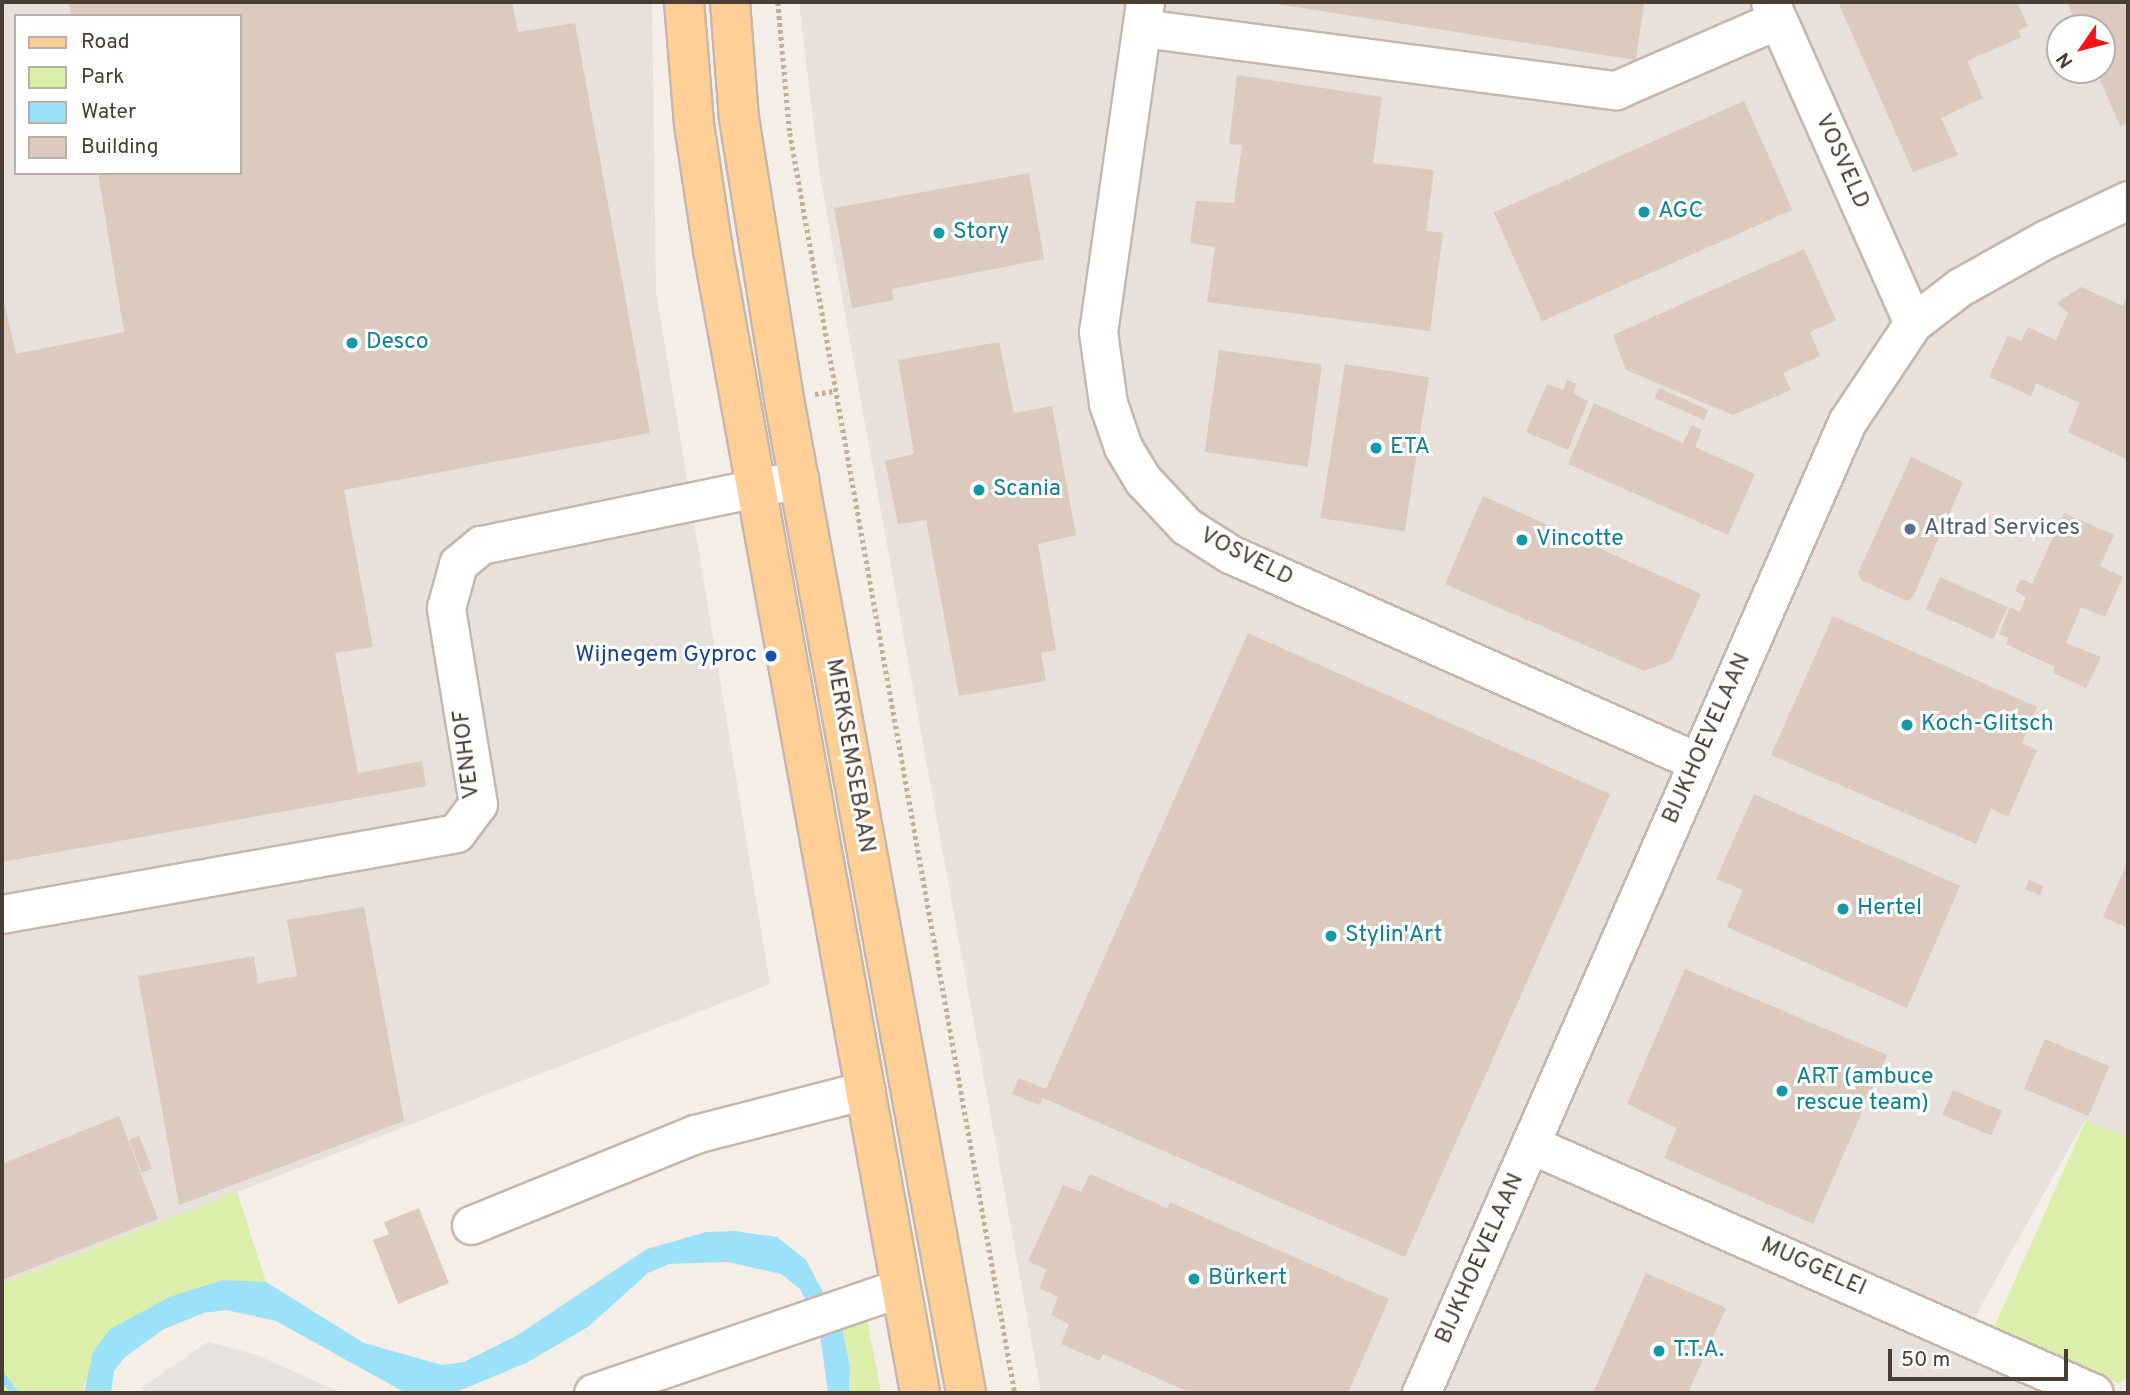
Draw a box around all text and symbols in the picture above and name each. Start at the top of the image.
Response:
legend [14,14,242,175]
north arrow [2046,14,2116,84]
text: Road [81,29,130,56]
text: N [2052,47,2079,72]
text: Park [81,64,124,91]
text: Water [81,99,136,126]
street label: VOSVELD [1808,110,1874,214]
text: Building [81,134,159,161]
place label: AGC [1658,198,1703,226]
marker: AGC [1636,204,1652,220]
place label: Story [953,219,1009,247]
marker: Story [931,225,947,241]
place label: Desco [366,329,429,357]
marker: Desco [344,335,360,351]
place label: ETA [1390,434,1430,462]
marker: ETA [1368,440,1384,456]
place label: Scania [993,476,1061,504]
marker: Scania [971,482,987,498]
place label: Altrad Services [1924,515,2080,543]
marker: Altrad Services [1902,521,1918,537]
street label: VOSVELD [1195,523,1297,593]
place label: Vincotte [1536,526,1624,554]
marker: Vincotte [1514,532,1530,548]
place label: Wijnegem Gyproc [575,642,757,670]
marker: Wijnegem Gyproc [763,648,779,664]
street label: BIJKHOEVELAAN [1658,649,1758,829]
street label: MERKSEMSEBAAN [818,657,880,855]
street label: VENHOF [449,708,487,800]
place label: Koch-Glitsch [1921,711,2054,739]
marker: Koch-Glitsch [1899,717,1915,733]
place label: Hertel [1857,895,1922,923]
marker: Hertel [1835,901,1851,917]
place label: Stylin'Art [1345,922,1442,950]
marker: Stylin'Art [1323,928,1339,944]
place label: ART (ambuce rescue team) [1796,1064,1934,1118]
marker: ART (ambuce rescue team) [1774,1083,1790,1099]
street label: BIJKHOEVELAAN [1431,1169,1531,1349]
street label: MUGGELEI [1756,1232,1870,1304]
place label: Bürkert [1208,1265,1287,1293]
marker: Bürkert [1186,1271,1202,1287]
scale bar [1892,1336,2072,1380]
place label: T.T.A. [1673,1337,1724,1365]
marker: T.T.A. [1651,1343,1667,1359]
text: 50 m [1901,1347,1950,1374]

